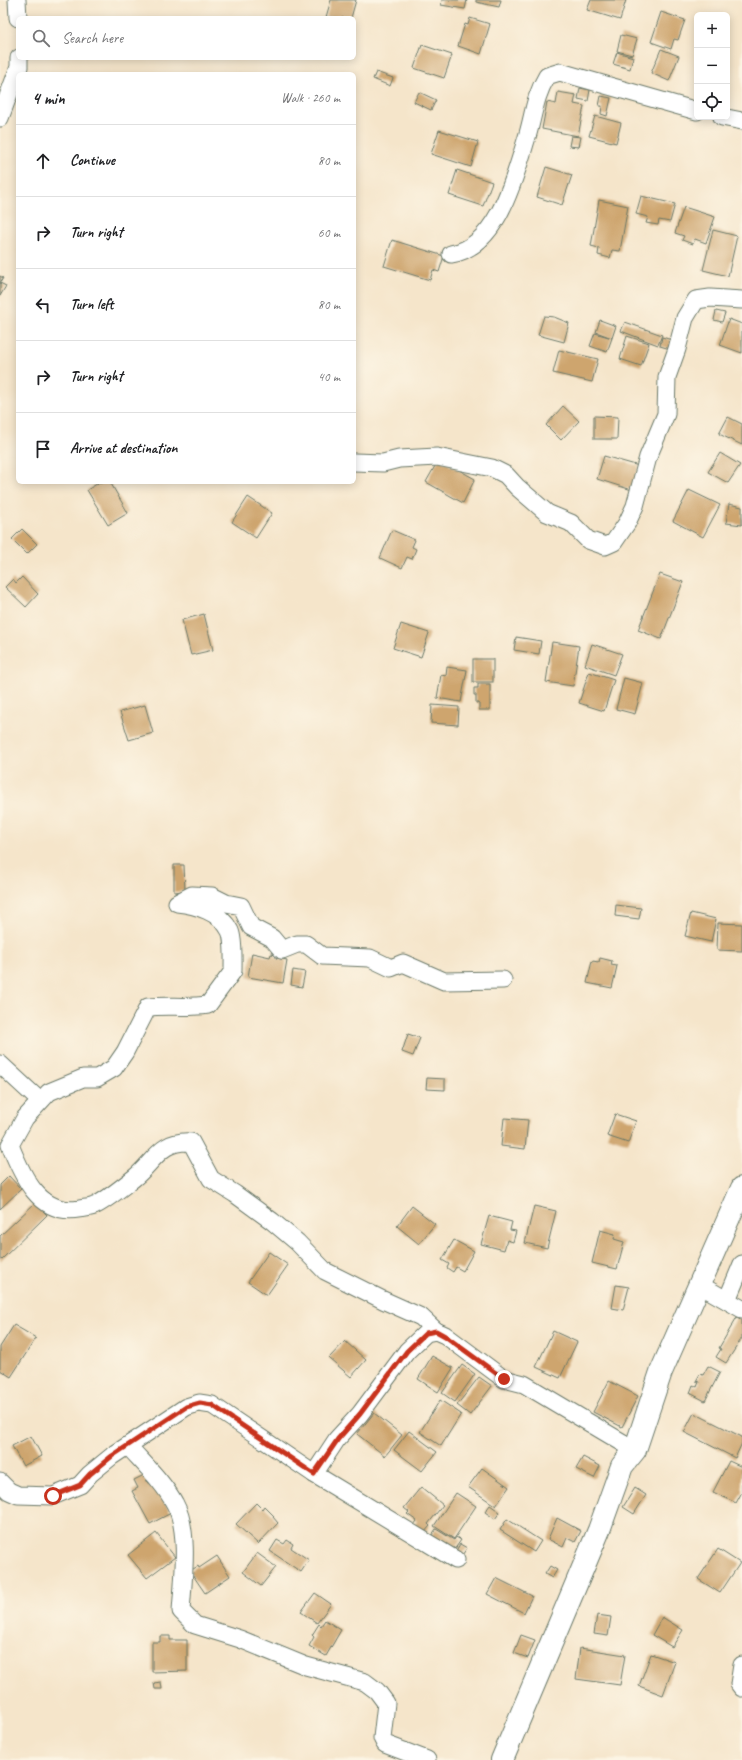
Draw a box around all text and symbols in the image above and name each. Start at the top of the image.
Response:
map controls [694,12,730,120]
button: + [694,12,730,48]
search box [16,16,356,60]
icon: search [30,27,52,49]
text: Search here [62,29,123,48]
button: − [694,48,730,84]
button: locate [694,84,730,120]
text: 4 min [32,88,65,109]
text: Walk · 260 m [281,90,340,106]
icon: ahead [32,150,54,172]
text: Continue [70,151,115,170]
text: 80 m [318,153,340,169]
icon: right [32,222,54,244]
text: Turn right [70,223,123,242]
text: 60 m [318,225,340,241]
icon: left [32,294,54,316]
text: Turn left [70,295,113,314]
text: 80 m [318,297,340,313]
icon: right [32,366,54,388]
text: Turn right [70,367,123,386]
text: 40 m [318,369,340,385]
icon: arrive [32,438,54,460]
text: Arrive at destination [70,439,177,458]
route end [495,1370,513,1388]
route start [44,1487,62,1505]

